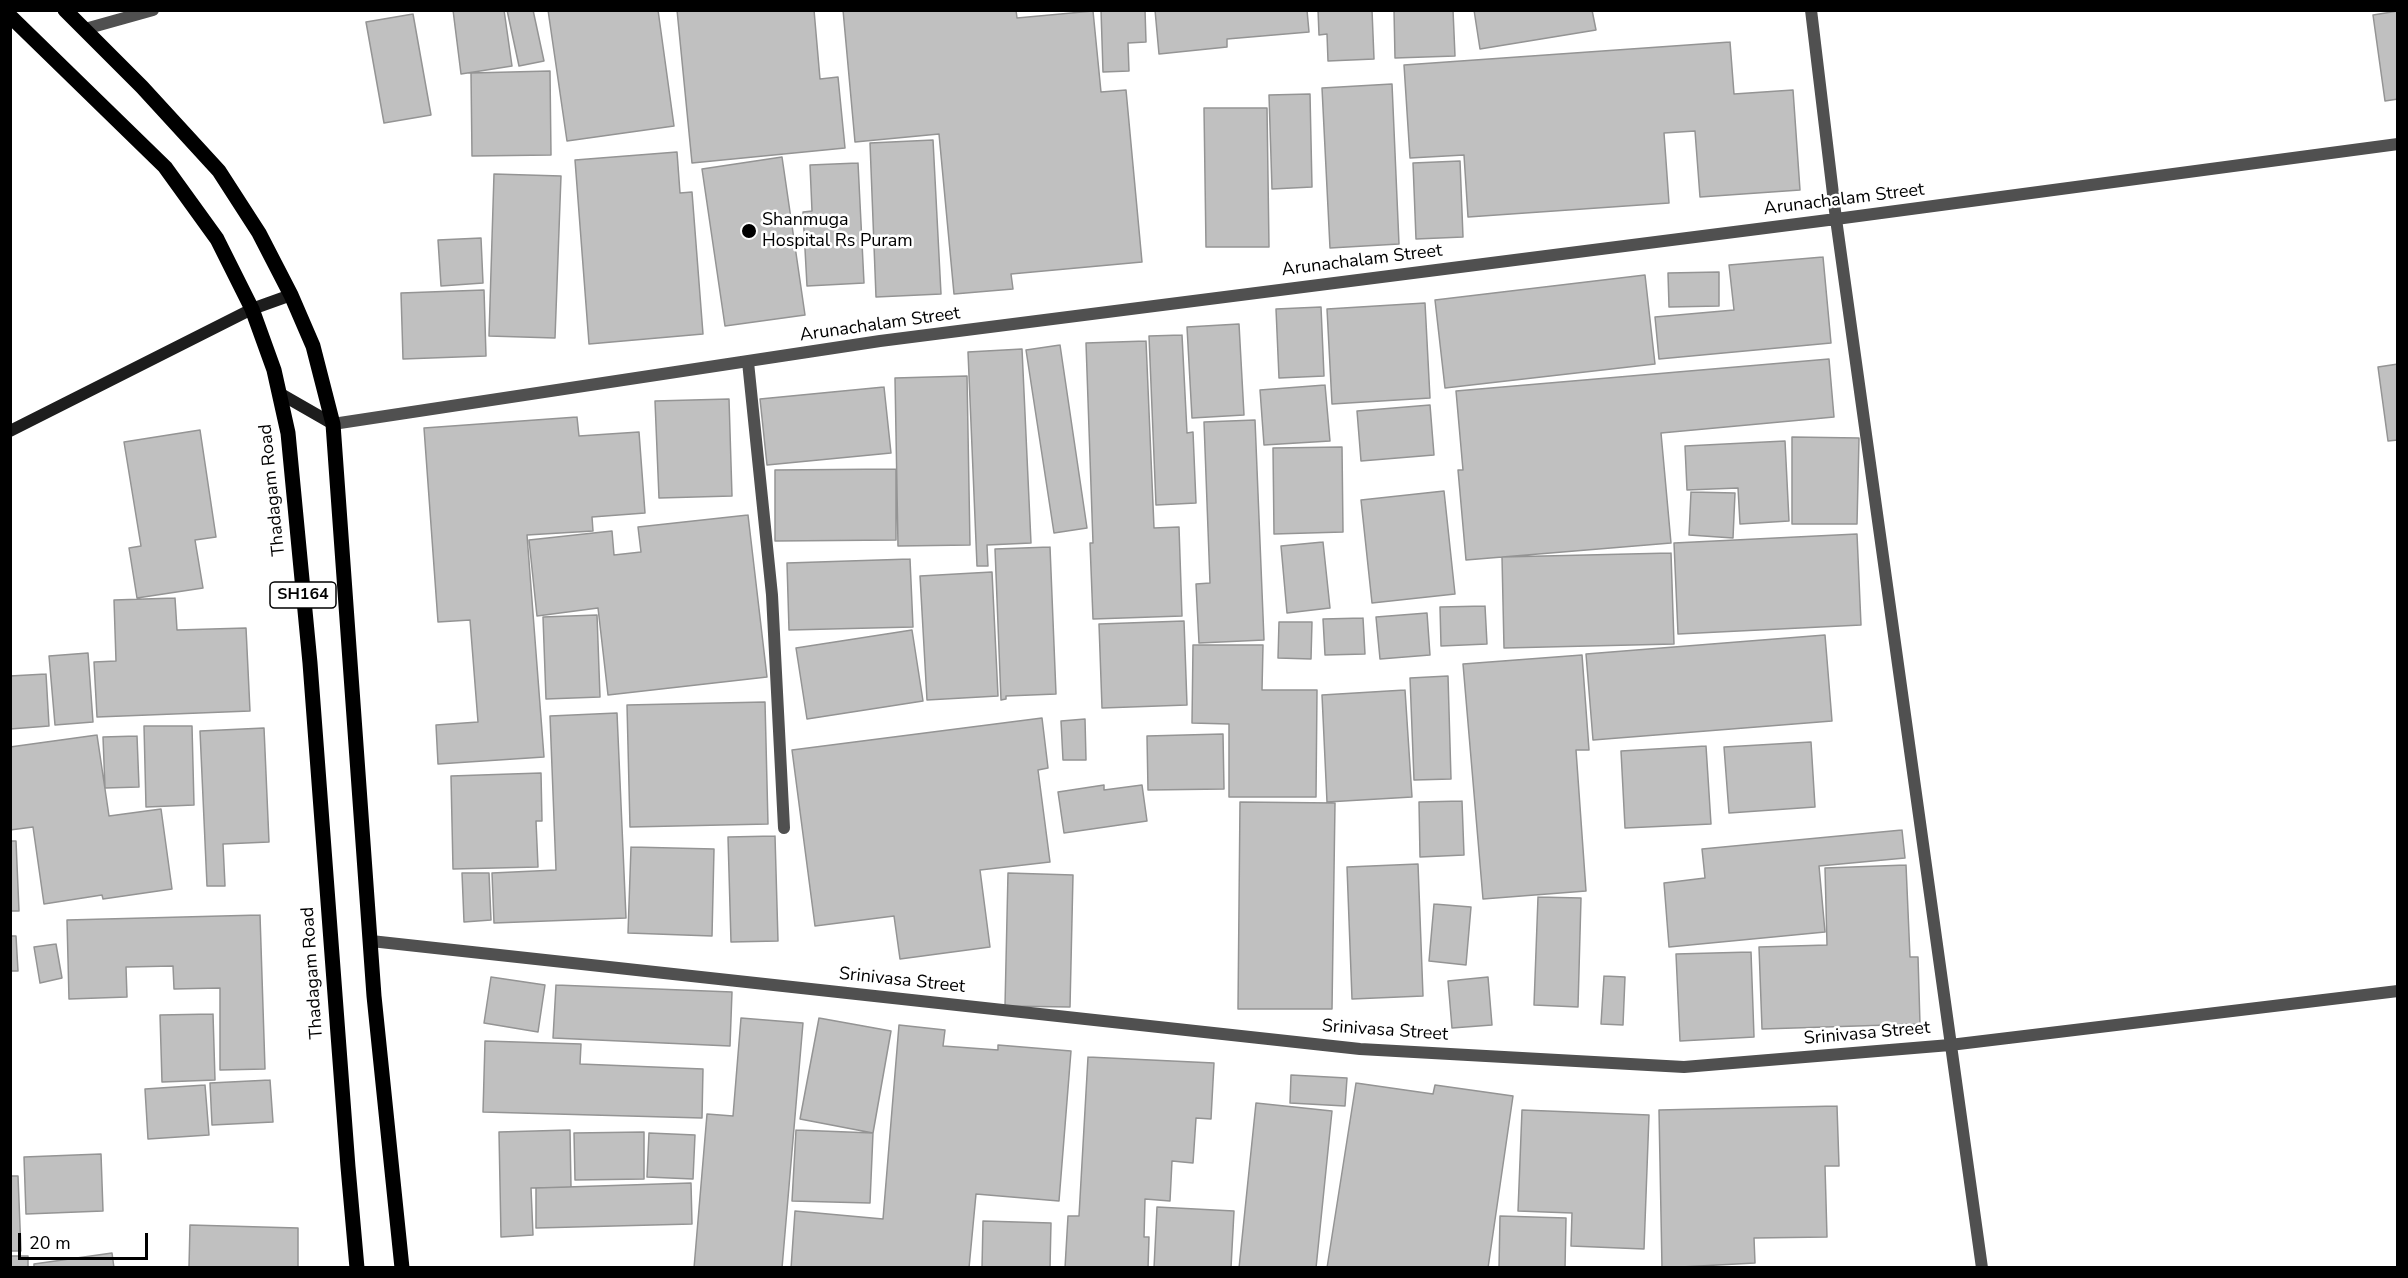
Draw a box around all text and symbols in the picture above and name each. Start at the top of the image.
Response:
street label: Arunachalam Street [1763,179,1925,221]
place label: Shanmuga Hospital Rs Puram [762,210,913,252]
marker: Shanmuga Hospital Rs Puram [740,222,758,240]
street label: Arunachalam Street [1281,240,1443,282]
street label: Arunachalam Street [799,303,961,347]
street label: Thadagam Road [255,423,291,557]
road number: SH164 [270,582,336,608]
street label: Thadagam Road [298,906,328,1040]
street label: Srinivasa Street [838,964,966,998]
street label: Srinivasa Street [1321,1016,1449,1046]
street label: Srinivasa Street [1803,1018,1931,1050]
scale bar [21,1221,152,1259]
text: 20 m [29,1231,71,1255]

